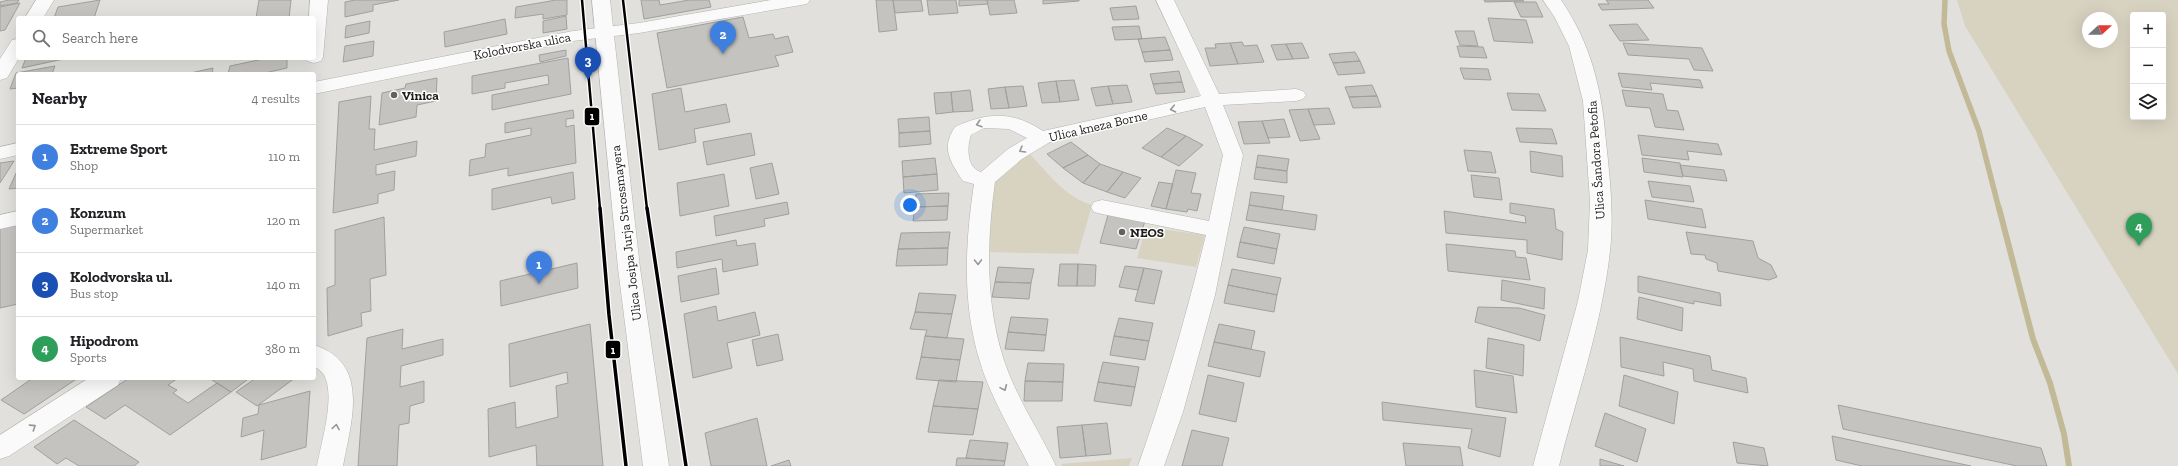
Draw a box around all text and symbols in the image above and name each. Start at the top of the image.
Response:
north arrow [2082,12,2118,48]
map controls [2130,12,2166,120]
button: + [2130,12,2166,48]
search box [16,16,316,60]
pin: 2 [710,21,736,54]
icon: search [30,27,52,49]
text: Search here [62,29,138,47]
street label: Kolodvorska ulica [472,29,573,63]
pin: 3 [575,47,601,80]
button: − [2130,48,2166,84]
button: layers [2130,84,2166,120]
text: Nearby [32,88,87,108]
place label: Vinica [402,88,439,103]
marker: Vinica [389,90,399,100]
text: 4 results [252,91,300,106]
street label: Ulica Šandora Petofia [1584,99,1608,220]
one-way arrow [1170,104,1176,112]
line badge: 1 [584,107,600,126]
street label: Ulica kneza Borne [1047,107,1149,145]
text: 1 [590,110,595,123]
one-way arrow [976,119,983,128]
text: Extreme Sport [70,140,167,158]
street label: Ulica Josipa Jurja Strossmayera [608,143,645,322]
one-way arrow [1019,146,1026,153]
text: 1 [42,149,48,164]
text: 110 m [268,149,300,164]
text: Shop [70,158,98,173]
your location [900,195,920,215]
text: Konzum [70,204,126,222]
text: 2 [42,213,48,228]
text: 120 m [267,213,300,228]
pin: 4 [2126,213,2152,246]
text: Supermarket [70,222,143,237]
place label: NEOS [1130,225,1164,240]
marker: NEOS [1117,227,1127,237]
pin: 1 [526,251,552,284]
one-way arrow [974,259,982,265]
text: Kolodvorska ul. [70,268,172,286]
text: 3 [42,277,48,292]
text: 140 m [266,277,300,292]
text: Bus stop [70,286,118,301]
text: Hipodrom [70,332,138,350]
line badge: 1 [605,340,621,359]
text: 4 [41,341,49,356]
text: 380 m [265,341,300,356]
text: 1 [611,344,616,357]
text: Sports [70,350,107,365]
one-way arrow [999,384,1007,392]
one-way arrow [29,424,36,432]
one-way arrow [331,424,340,431]

